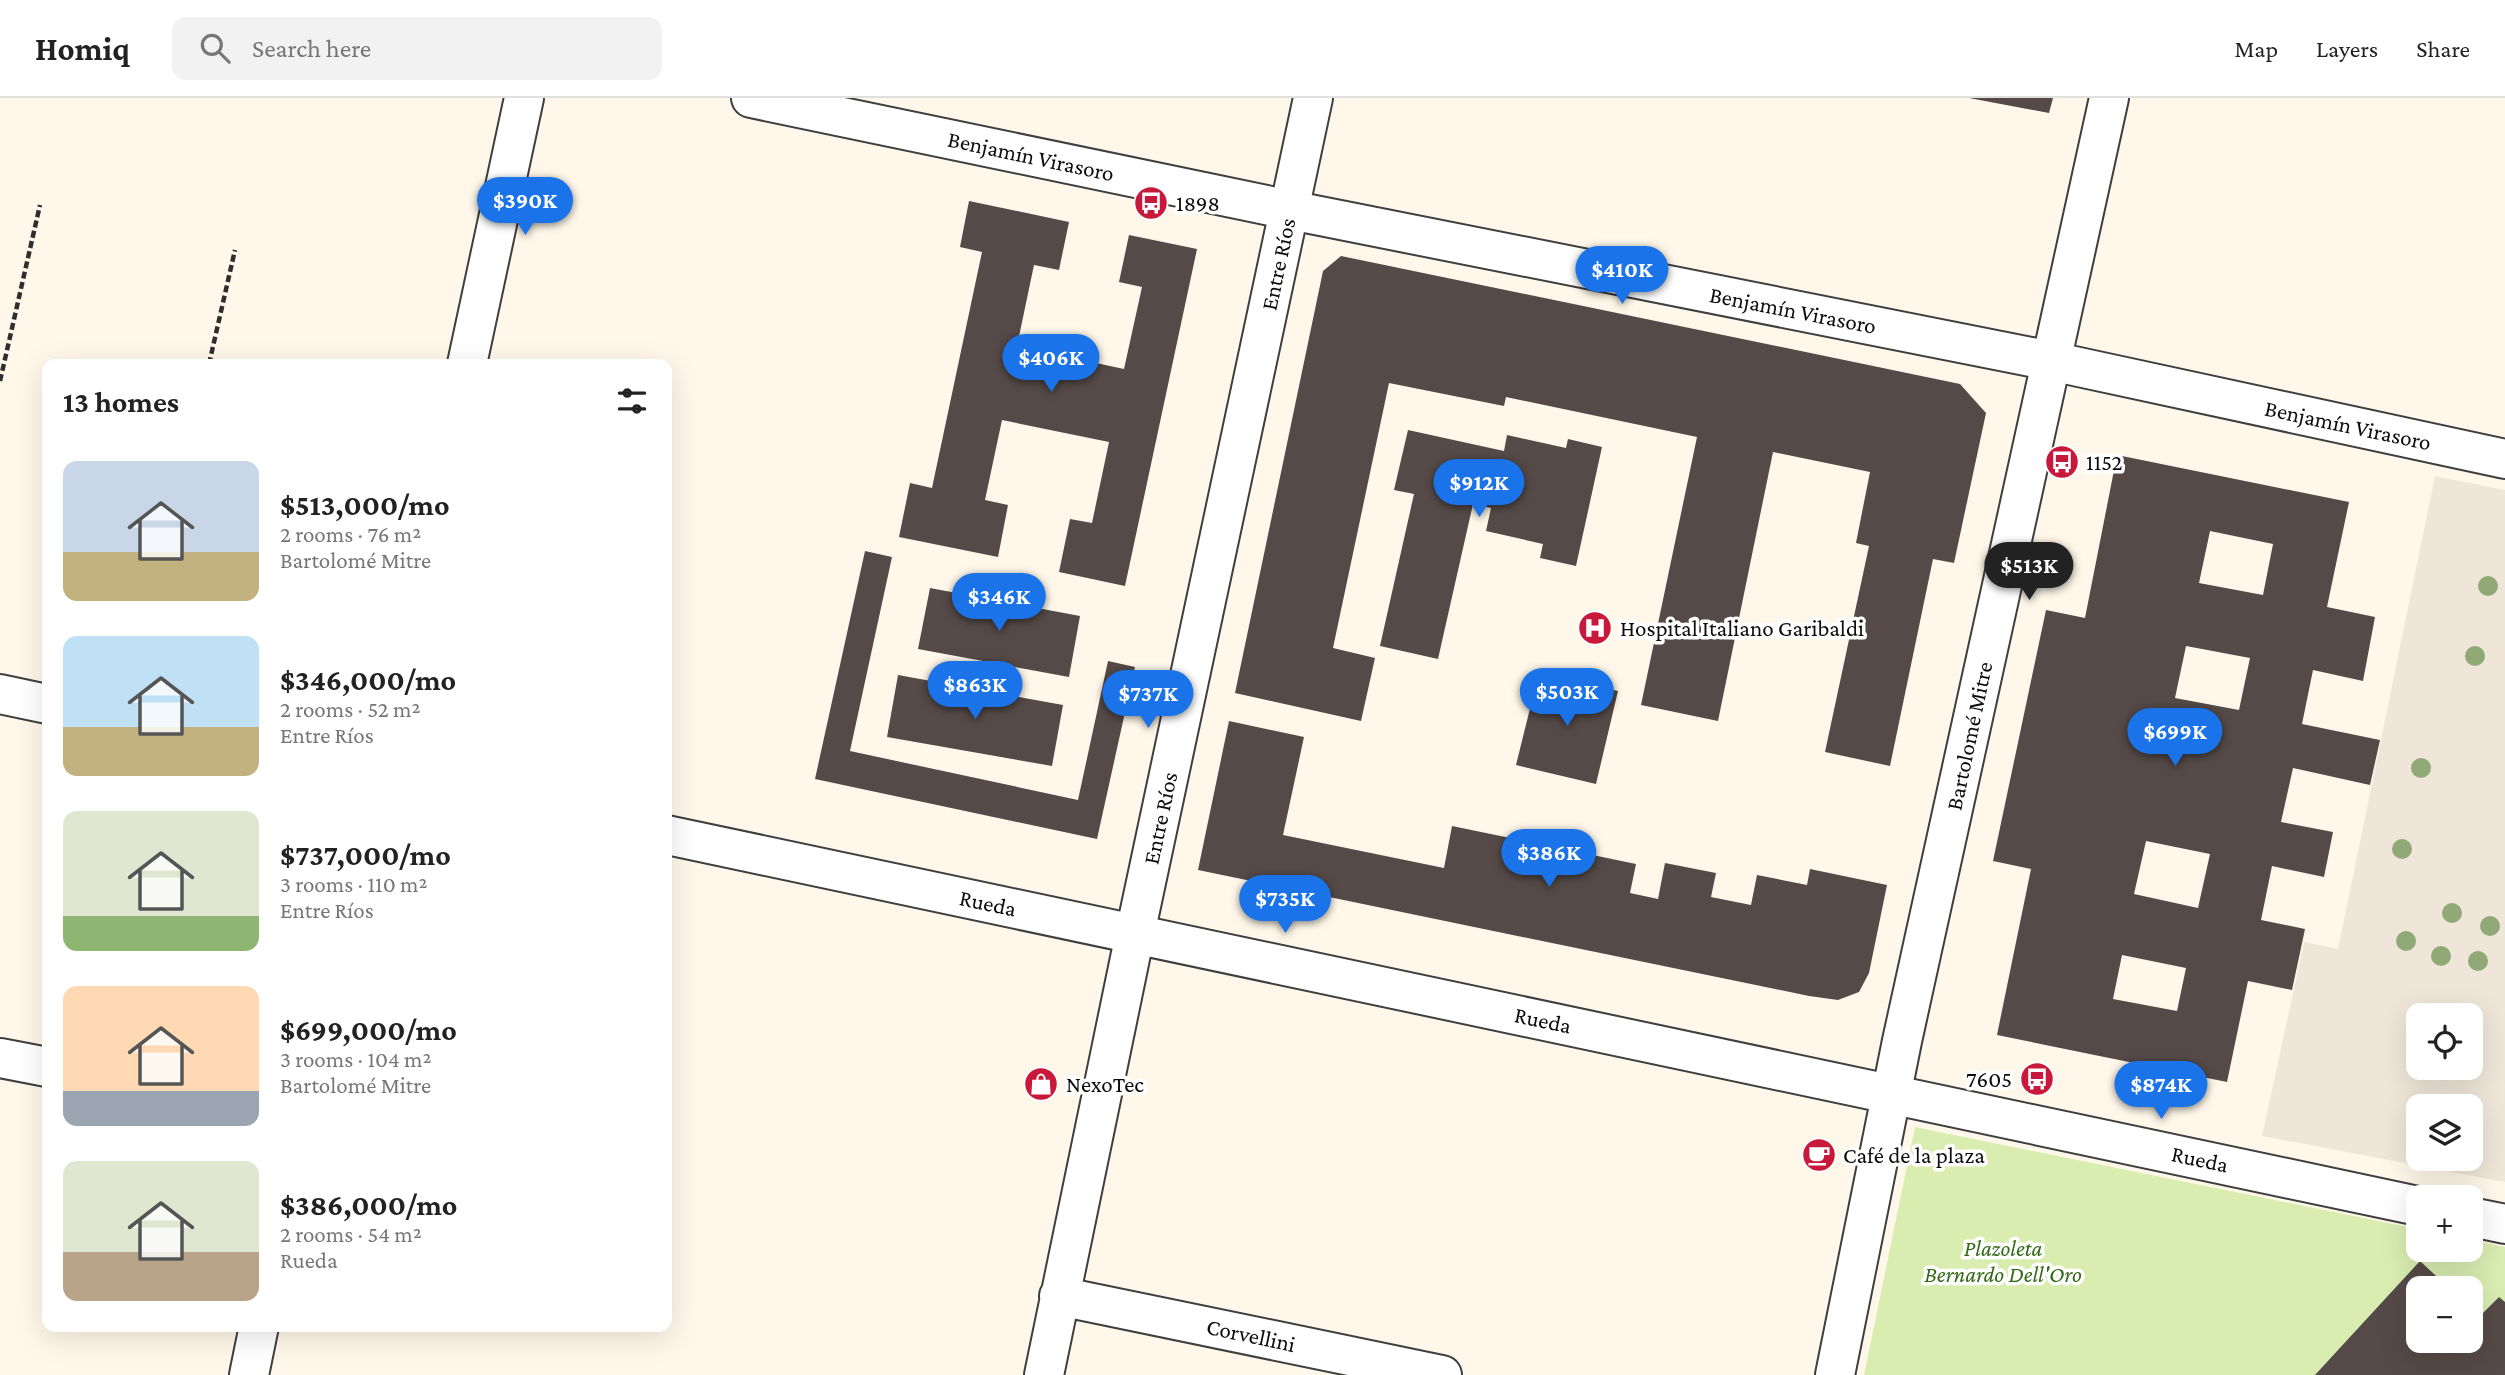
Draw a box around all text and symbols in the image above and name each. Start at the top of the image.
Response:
search box [172,17,662,80]
icon: search [196,29,234,67]
text: Homiq [35,30,130,67]
text: Search here [252,34,371,63]
text: Map [2234,35,2278,62]
text: Layers [2316,35,2378,62]
text: Share [2416,35,2470,62]
street label: Benjamín Virasoro [946,126,1116,186]
pin: $390K [476,178,574,237]
bus stop icon: 1898 [1132,184,1170,222]
text: $390K [493,187,557,213]
place label: 1898 [1176,190,1220,216]
street label: Entre Ríos [1256,215,1300,313]
pin: $410K [1573,246,1671,306]
text: $410K [1591,256,1653,282]
street label: Benjamín Virasoro [1707,281,1879,339]
pin: $406K [1002,334,1100,394]
text: $406K [1018,344,1084,370]
icon: filters [613,382,651,420]
text: 13 homes [63,385,179,418]
street label: Benjamín Virasoro [2263,395,2433,455]
bus stop icon: 1152 [2043,443,2081,481]
place label: 1152 [2086,449,2123,475]
pin: $912K [1430,460,1528,519]
text: $912K [1449,469,1509,495]
text: $513,000/mo [280,488,450,521]
icon: home [119,489,203,573]
text: 2 rooms · 76 m² [280,521,421,547]
pin: $513K [1980,542,2078,602]
text: Bartolomé Mitre [280,547,431,573]
text: $513K [2000,552,2058,578]
pin: $346K [950,574,1048,633]
text: $346K [968,583,1030,609]
hospital icon: Hospital Italiano Garibaldi [1576,609,1614,647]
place label: Hospital Italiano Garibaldi [1620,615,1864,641]
street label: Bartolomé Mitre [1941,659,1997,813]
pin: $863K [926,662,1024,721]
text: $346,000/mo [280,663,456,696]
icon: home [119,664,203,748]
pin: $503K [1518,668,1616,728]
pin: $737K [1099,670,1197,730]
text: $863K [944,671,1006,697]
text: $503K [1536,678,1598,704]
text: $737K [1118,680,1178,706]
text: 2 rooms · 52 m² [280,696,420,722]
pin: $699K [2126,708,2224,768]
text: $699K [2143,718,2207,744]
text: Entre Ríos [280,722,374,748]
street label: Entre Ríos [1138,769,1182,867]
pin: $386K [1500,830,1598,889]
text: $737,000/mo [280,838,451,871]
icon: home [119,839,203,923]
text: $386K [1517,839,1581,865]
text: 3 rooms · 110 m² [280,871,427,897]
pin: $735K [1236,876,1334,935]
street label: Rueda [957,884,1019,922]
text: $735K [1255,885,1315,911]
text: Entre Ríos [280,897,374,923]
street label: Rueda [1512,1001,1574,1039]
map controls [2406,1003,2483,1353]
button: locate [2406,1003,2483,1080]
text: $699,000/mo [280,1013,457,1046]
icon: home [119,1014,203,1098]
text: 3 rooms · 104 m² [280,1046,432,1072]
bus stop icon: 7605 [2018,1060,2056,1098]
pin: $874K [2112,1062,2210,1121]
shop icon: NexoTec [1022,1065,1060,1103]
place label: 7605 [1966,1066,2012,1092]
place label: NexoTec [1066,1071,1144,1097]
text: $874K [2130,1071,2192,1097]
text: Bartolomé Mitre [280,1072,431,1098]
button: layers [2406,1094,2483,1171]
cafe icon: Café de la plaza [1800,1136,1838,1174]
street label: Rueda [2169,1140,2231,1178]
place label: Café de la plaza [1843,1142,1985,1168]
button: + [2406,1185,2483,1262]
text: $386,000/mo [280,1188,457,1221]
icon: home [119,1189,203,1273]
text: 2 rooms · 54 m² [280,1221,422,1247]
park label: Plazoleta Bernardo Dell'Oro [1924,1235,2082,1287]
text: Rueda [280,1247,338,1273]
button: − [2406,1276,2483,1353]
street label: Corvellini [1204,1313,1298,1357]

